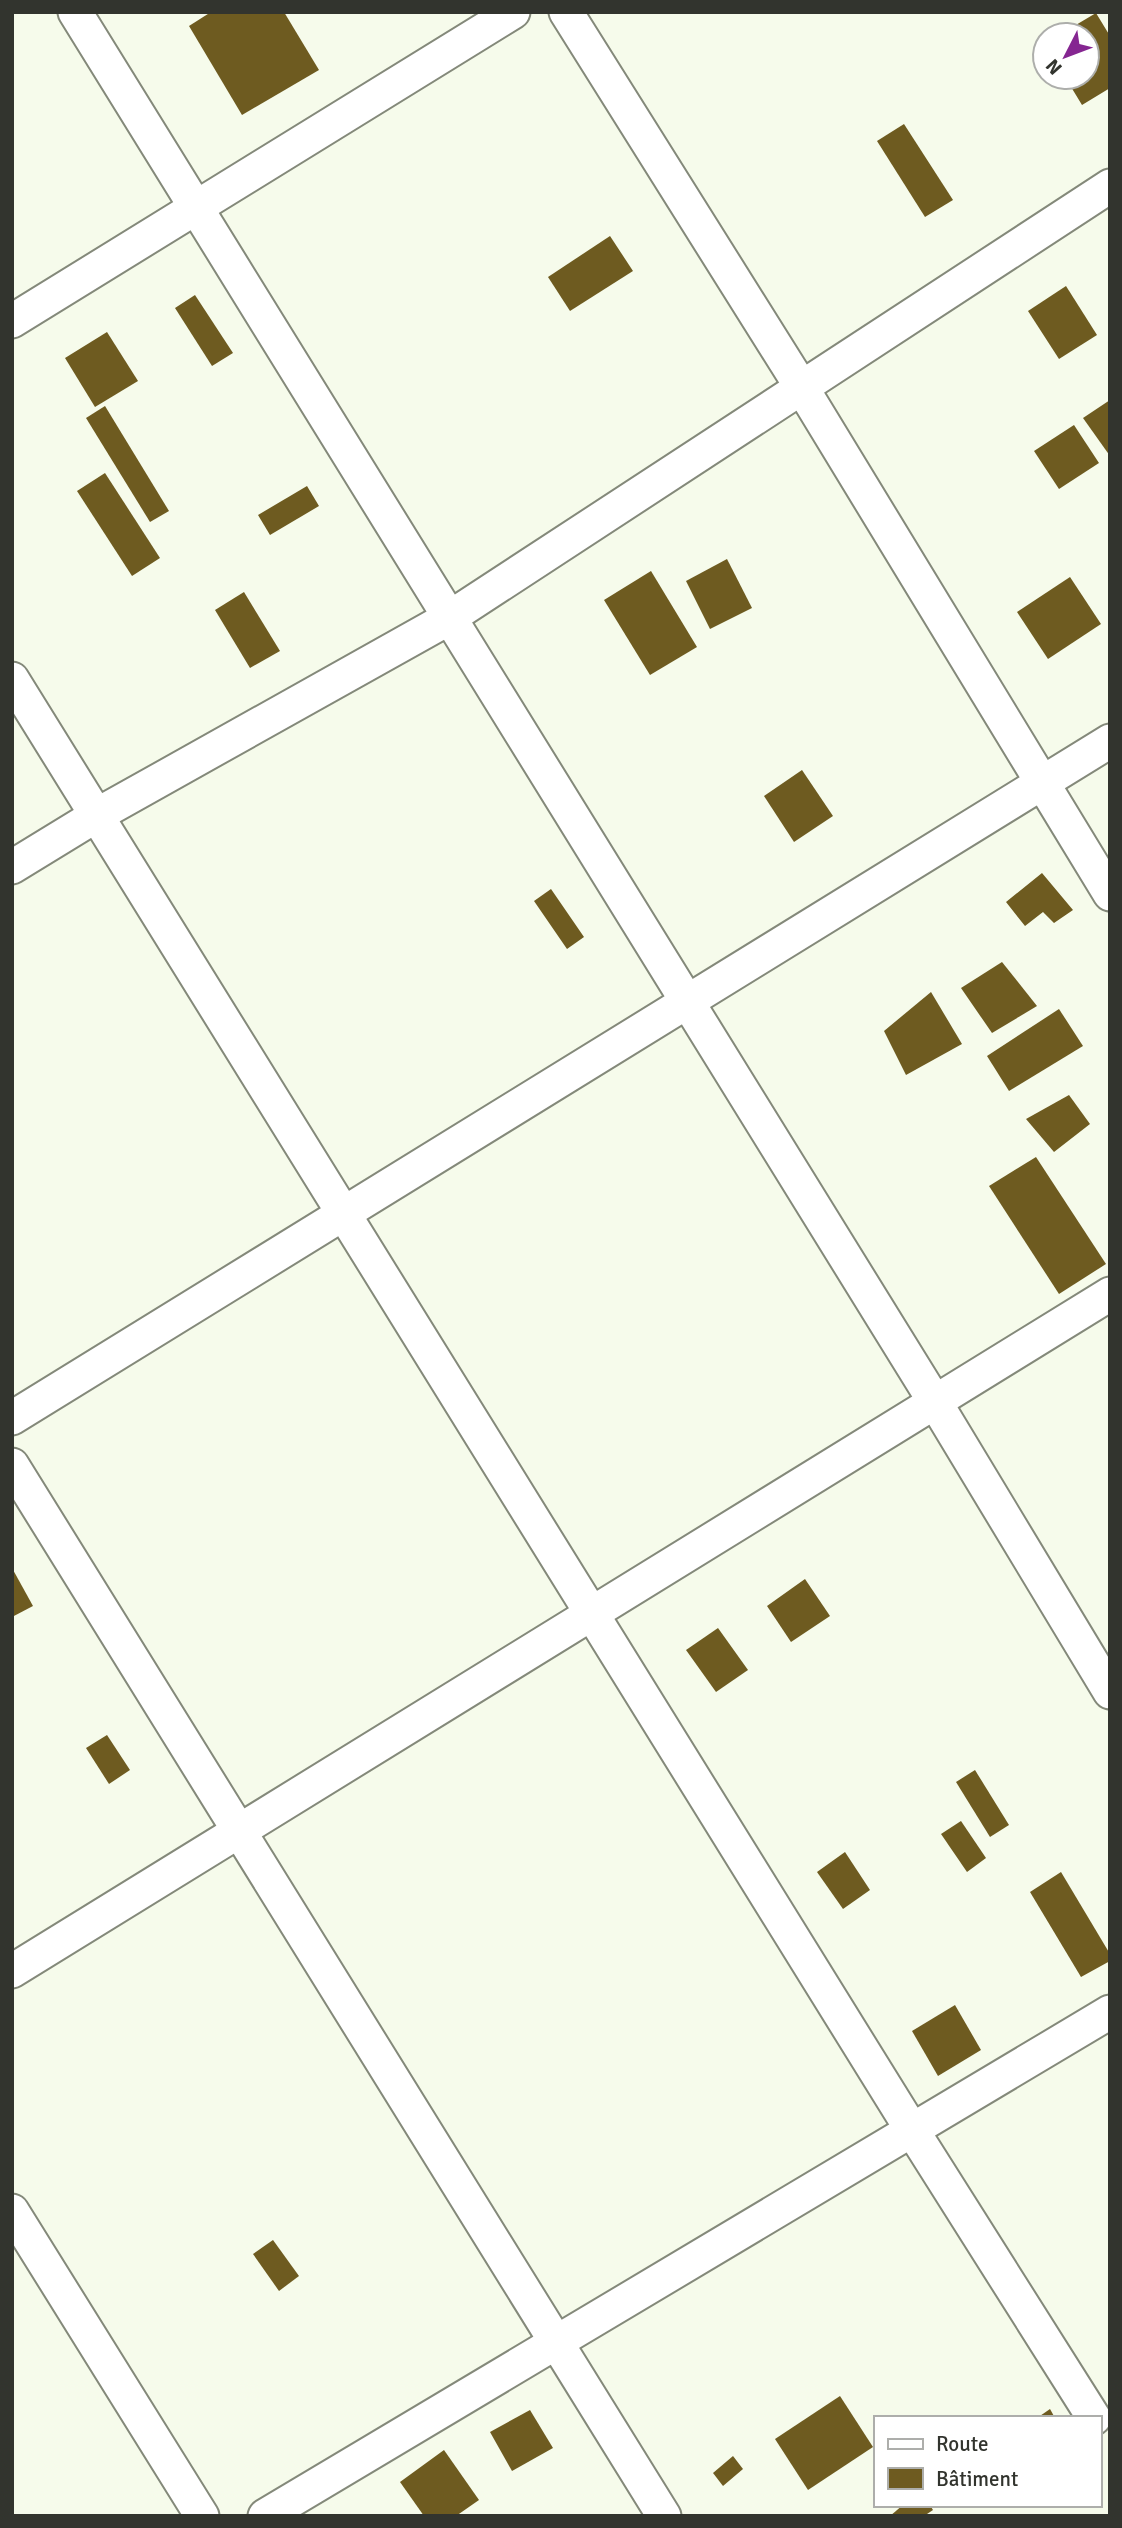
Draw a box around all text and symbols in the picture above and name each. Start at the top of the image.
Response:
north arrow [1031,21,1101,91]
text: N [1041,54,1067,80]
legend [874,2416,1101,2507]
text: Route [936,2431,988,2457]
text: Bâtiment [936,2466,1018,2492]

